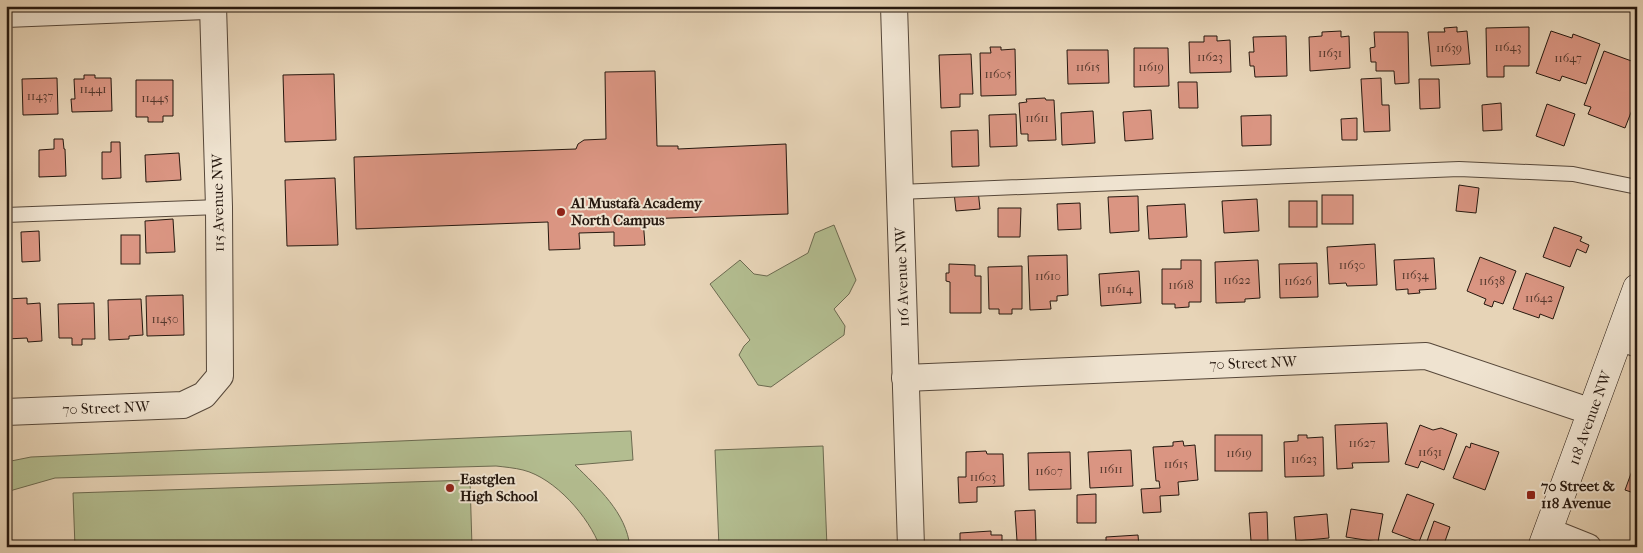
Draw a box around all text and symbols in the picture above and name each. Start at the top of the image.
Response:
house number: 11643 [1495,40,1522,54]
house number: 11639 [1436,41,1462,55]
house number: 11631 [1318,46,1342,60]
house number: 11623 [1197,50,1223,64]
house number: 11647 [1554,51,1582,65]
house number: 11615 [1076,60,1100,74]
house number: 11619 [1138,60,1164,74]
house number: 11605 [985,67,1011,81]
house number: 11441 [79,82,107,96]
house number: 11437 [27,89,53,103]
house number: 11445 [141,91,169,105]
house number: 11611 [1025,111,1049,125]
street label: 115 Avenue NW [208,153,228,252]
place label: Al Mustafa Academy North Campus [570,194,703,229]
marker: Al Mustafa Academy North Campus [555,206,567,218]
street label: 116 Avenue NW [891,226,913,327]
house number: 11630 [1339,258,1365,272]
house number: 11634 [1401,268,1429,282]
house number: 11610 [1035,269,1061,283]
house number: 11622 [1223,273,1251,287]
house number: 11626 [1284,274,1312,288]
house number: 11638 [1479,274,1505,288]
house number: 11618 [1168,278,1194,292]
house number: 11614 [1107,282,1134,296]
house number: 11642 [1525,291,1553,305]
house number: 11450 [151,312,179,326]
street label: 70 Street NW [1209,352,1298,374]
street label: 118 Avenue NW [1565,367,1616,468]
street label: 70 Street NW [62,397,151,419]
house number: 11627 [1349,436,1376,450]
house number: 11631 [1418,445,1442,459]
house number: 11619 [1226,446,1252,460]
house number: 11623 [1291,452,1317,466]
house number: 11615 [1164,457,1188,471]
house number: 11611 [1099,462,1123,476]
house number: 11607 [1035,464,1063,478]
place label: Eastglen High School [460,470,539,505]
house number: 11603 [970,470,996,484]
place label: 70 Street & 118 Avenue [1540,477,1615,512]
marker: Eastglen High School [444,482,456,494]
marker: 70 Street & 118 Avenue [1525,489,1537,501]

